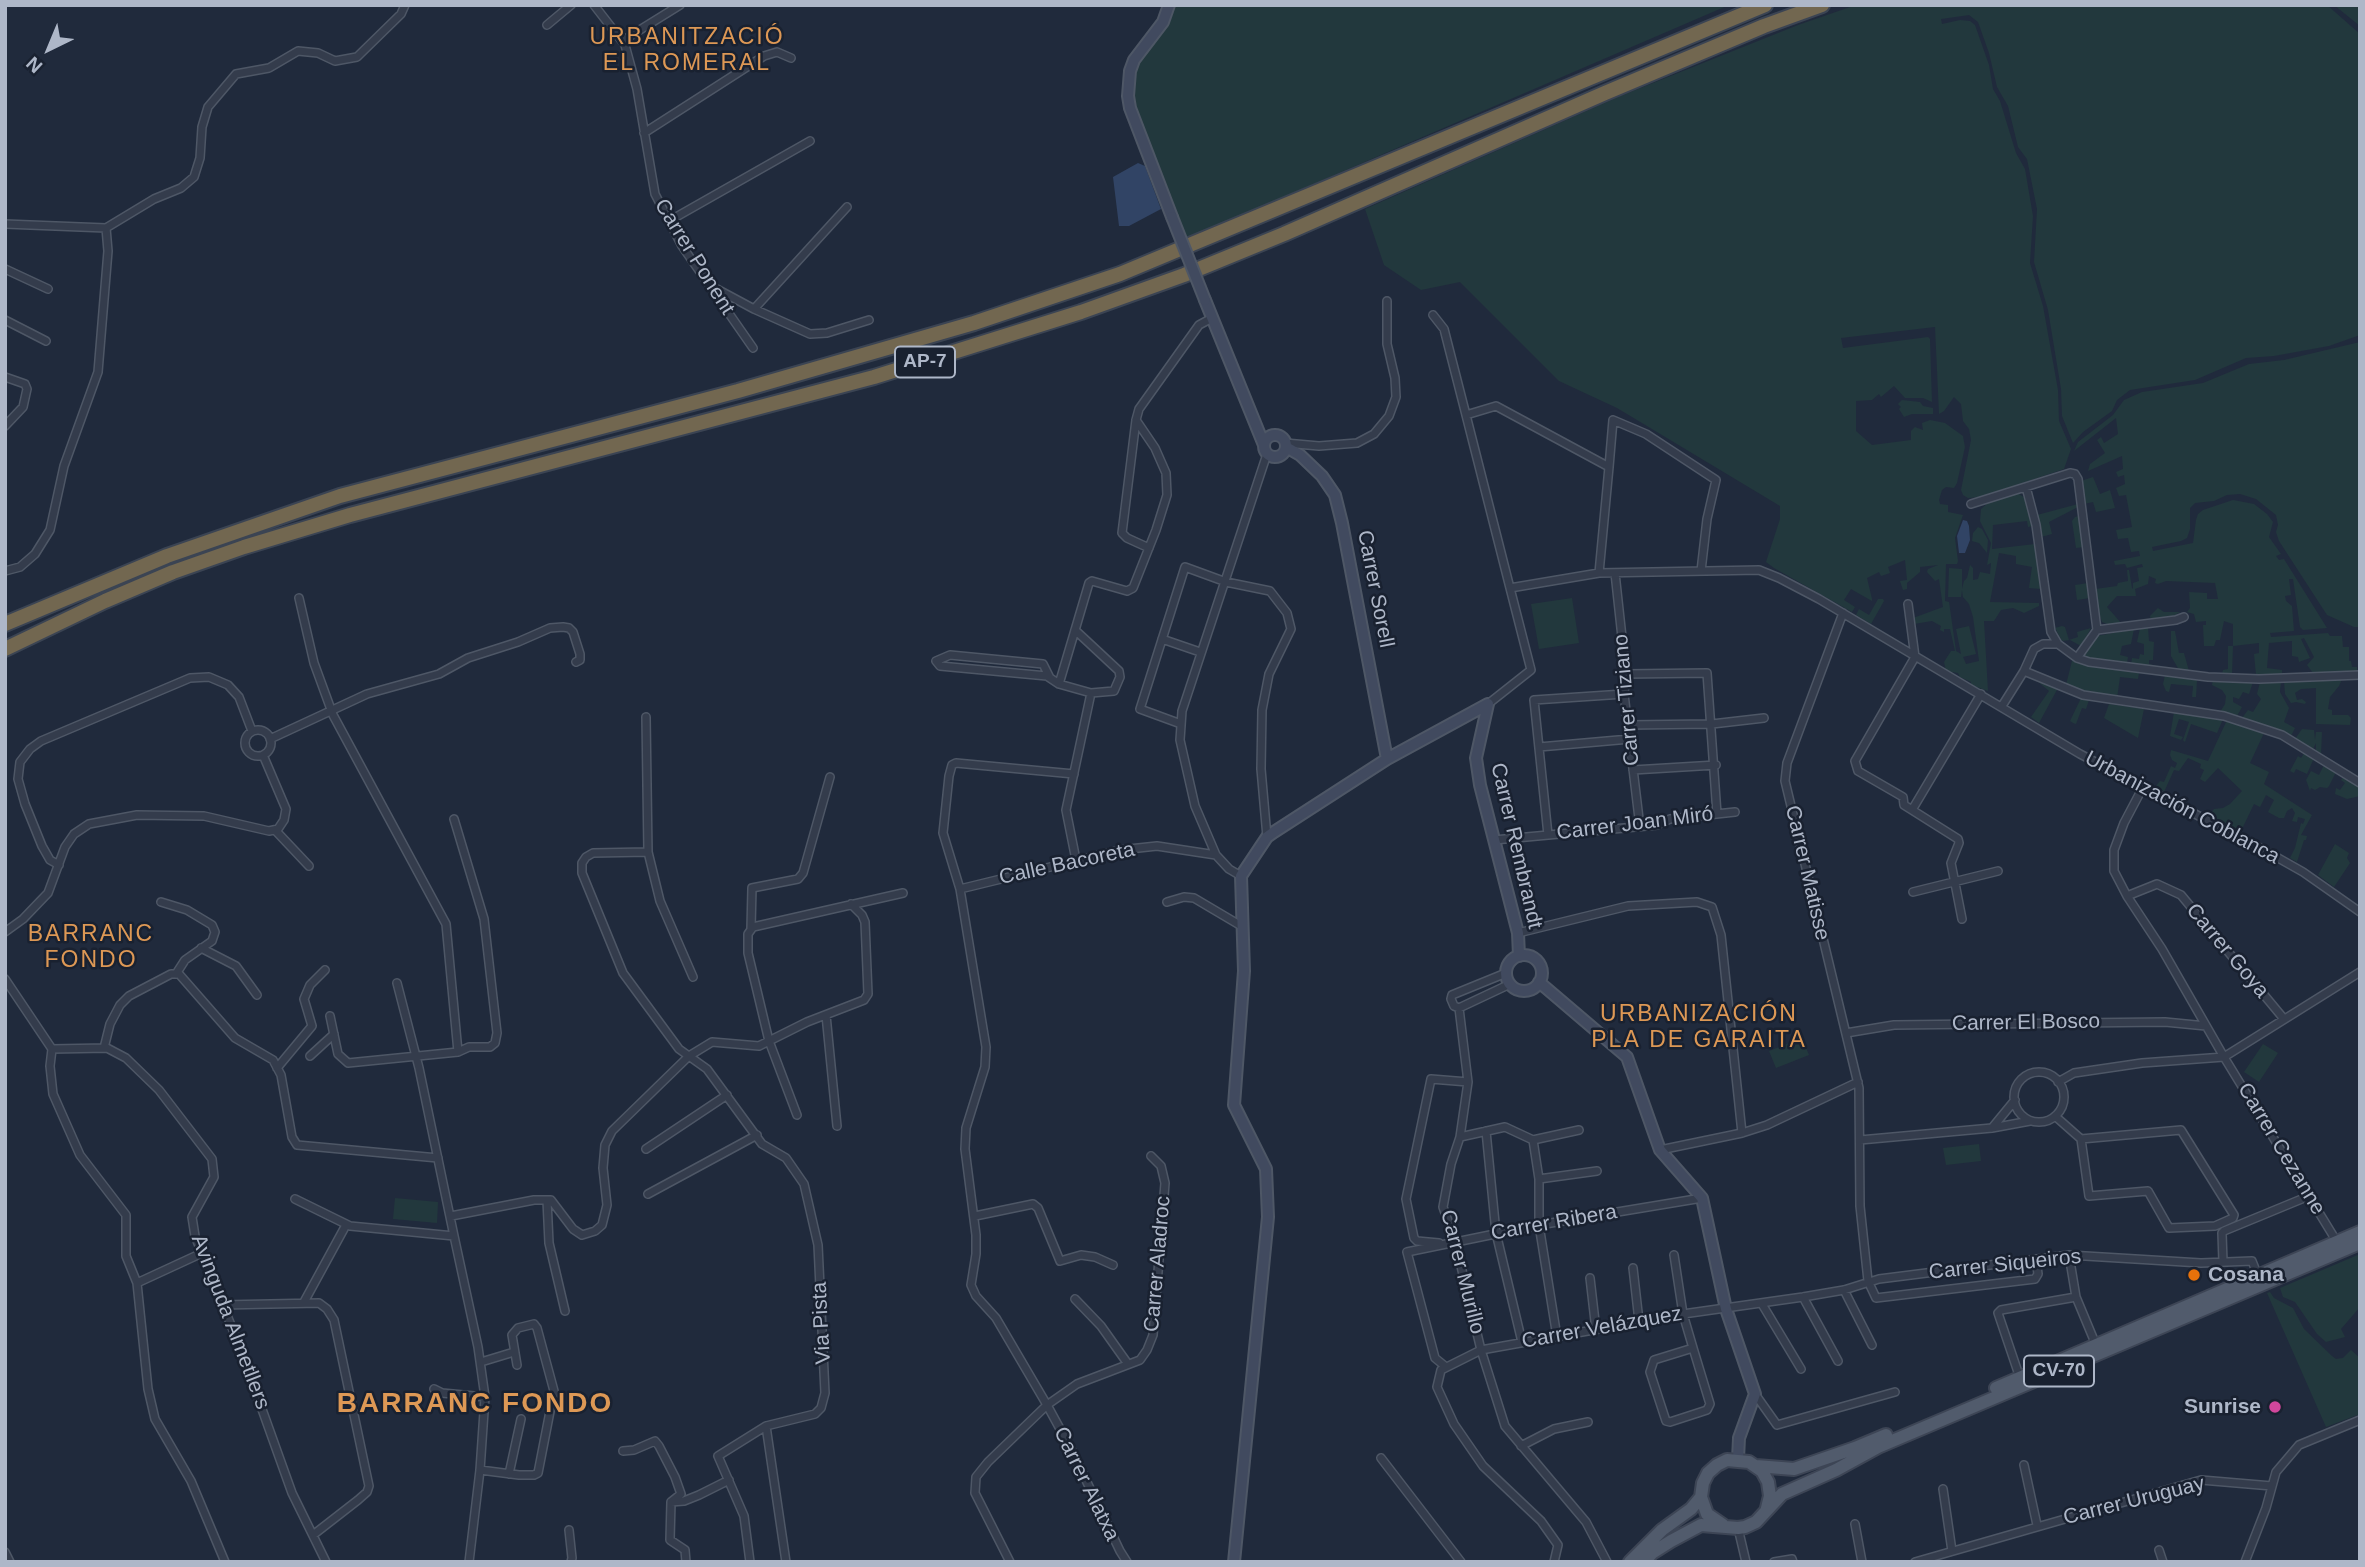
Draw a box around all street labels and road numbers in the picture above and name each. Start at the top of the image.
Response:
street label: Carrer Ponent [648,194,740,320]
road number: AP-7 [895,346,955,378]
street label: Carrer Sorell [1351,528,1399,650]
street label: Carrer Tiziano [1609,633,1645,767]
street label: Urbanización Coblanca [2080,746,2284,870]
street label: Carrer Rembrandt [1485,761,1547,931]
street label: Carrer Joan Miró [1555,802,1715,846]
street label: Carrer Matisse [1779,803,1835,943]
street label: Calle Bacoreta [997,837,1137,891]
street label: Carrer Goya [2180,899,2274,1003]
street label: Carrer El Bosco [1952,1009,2100,1037]
street label: Carrer Cezanne [2232,1078,2330,1220]
street label: Carrer Aladroc [1139,1195,1177,1333]
street label: Carrer Ribera [1489,1200,1619,1246]
street label: Carrer Murillo [1434,1207,1490,1337]
street label: Avinguda Almetllers [185,1231,275,1413]
street label: Carrer Siqueiros [1928,1244,2082,1286]
street label: Via Pista [807,1281,837,1365]
street label: Carrer Velázquez [1520,1302,1684,1354]
road number: CV-70 [2024,1356,2094,1386]
street label: Carrer Alatxa [1048,1423,1124,1545]
street label: Carrer Uruguay [2061,1471,2207,1531]

